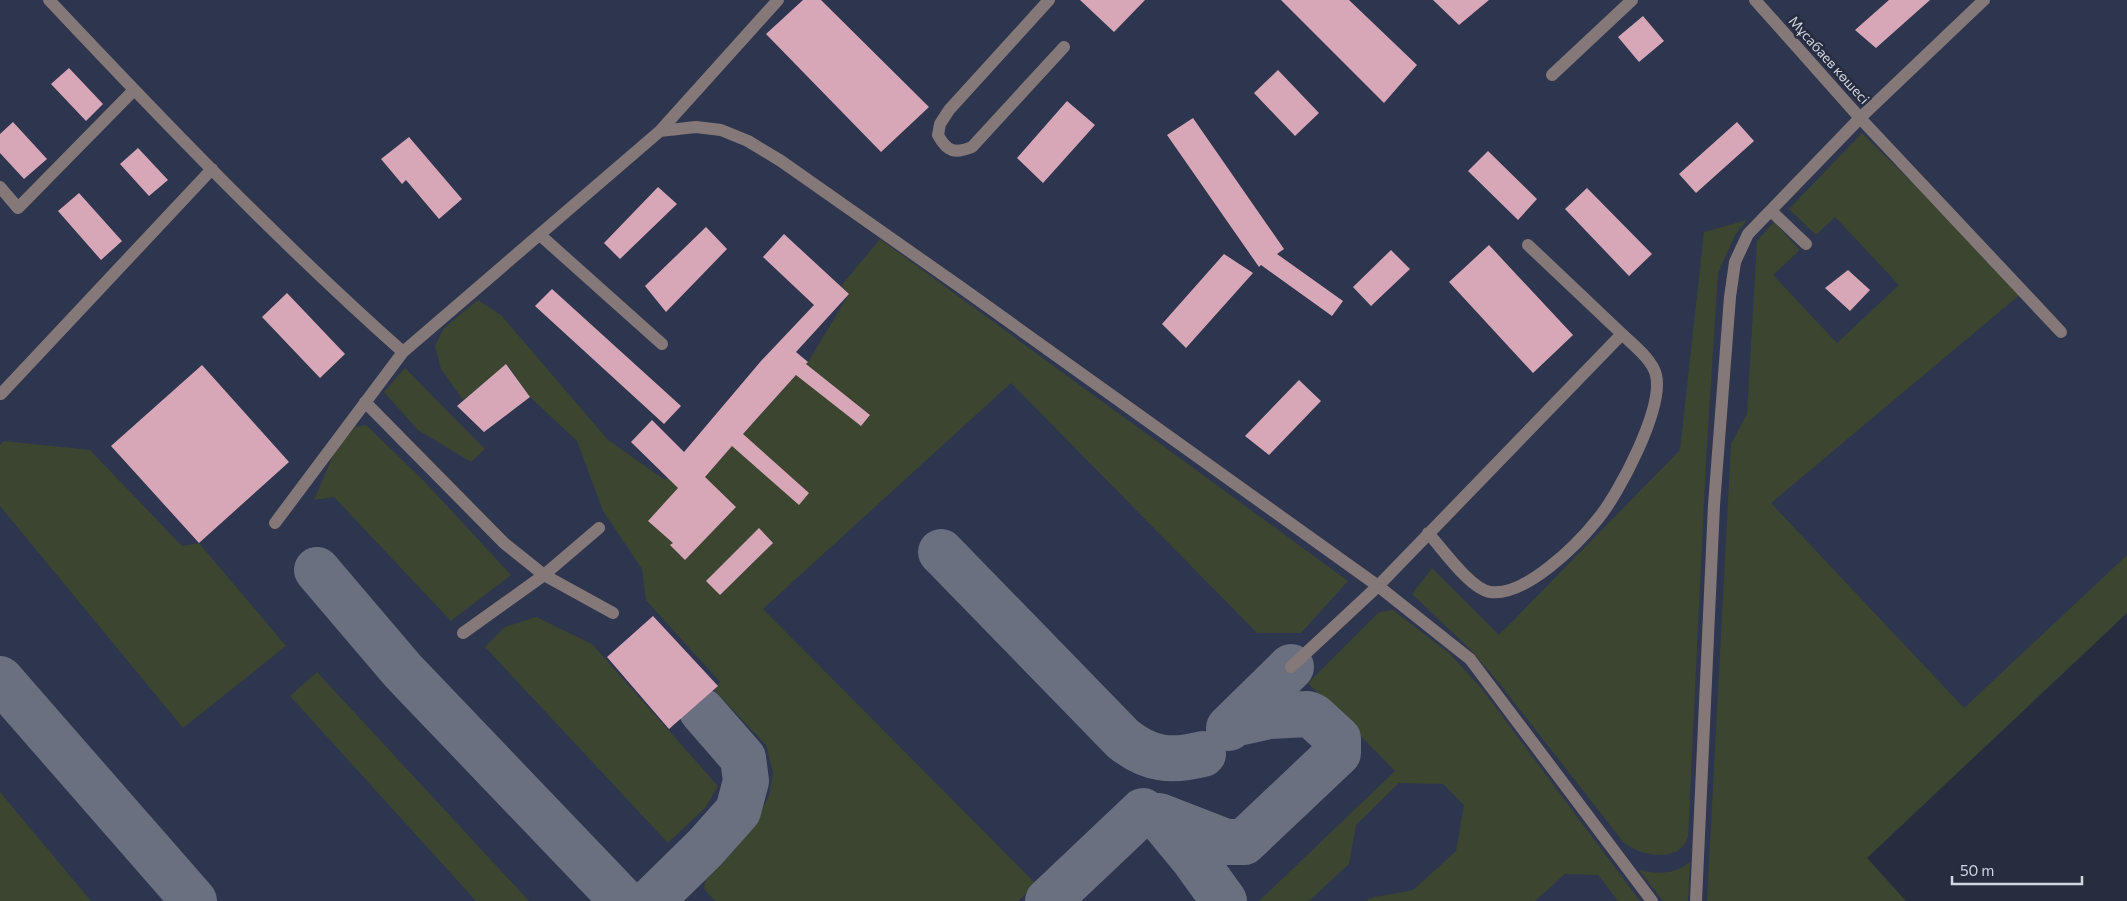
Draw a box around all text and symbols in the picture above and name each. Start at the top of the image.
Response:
street label: Мұсабаев көшесі [1785,12,1873,107]
scale bar [1952,854,2082,886]
text: 50 m [1960,861,1994,879]

